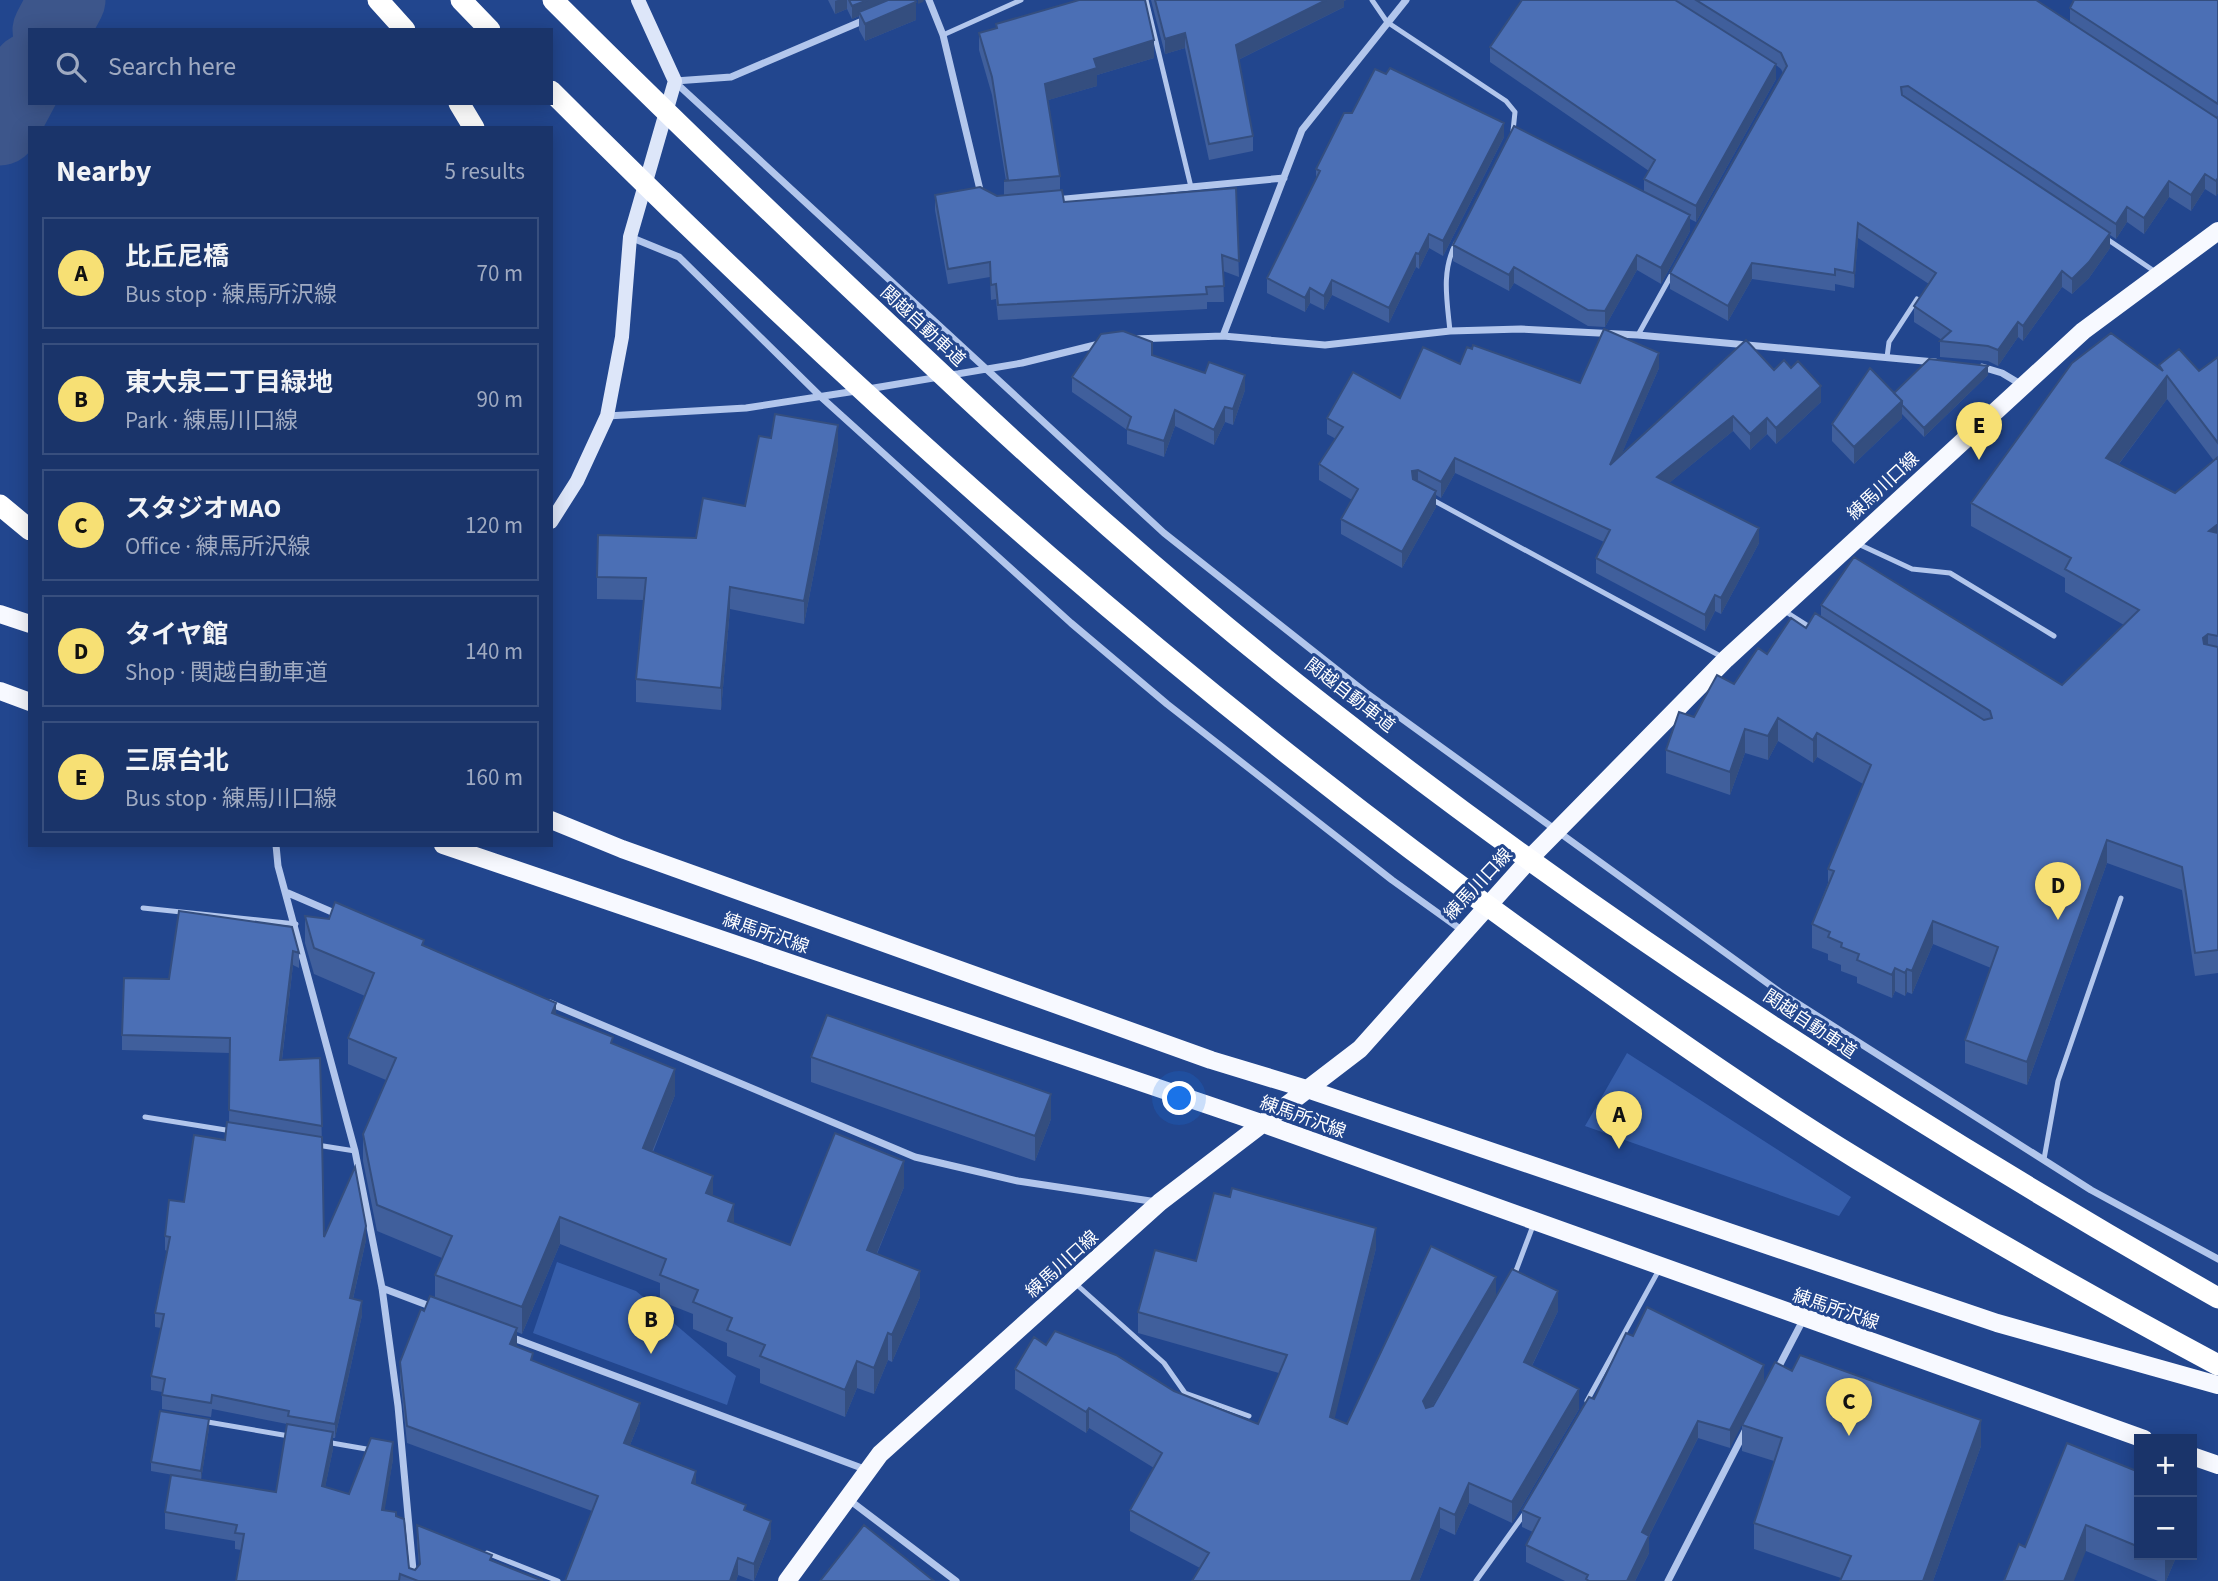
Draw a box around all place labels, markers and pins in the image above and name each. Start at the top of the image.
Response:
pin: E [1956,402,2002,460]
pin: D [2035,862,2081,920]
pin: A [1596,1091,1642,1149]
pin: B [628,1296,674,1354]
pin: C [1826,1378,1872,1436]

